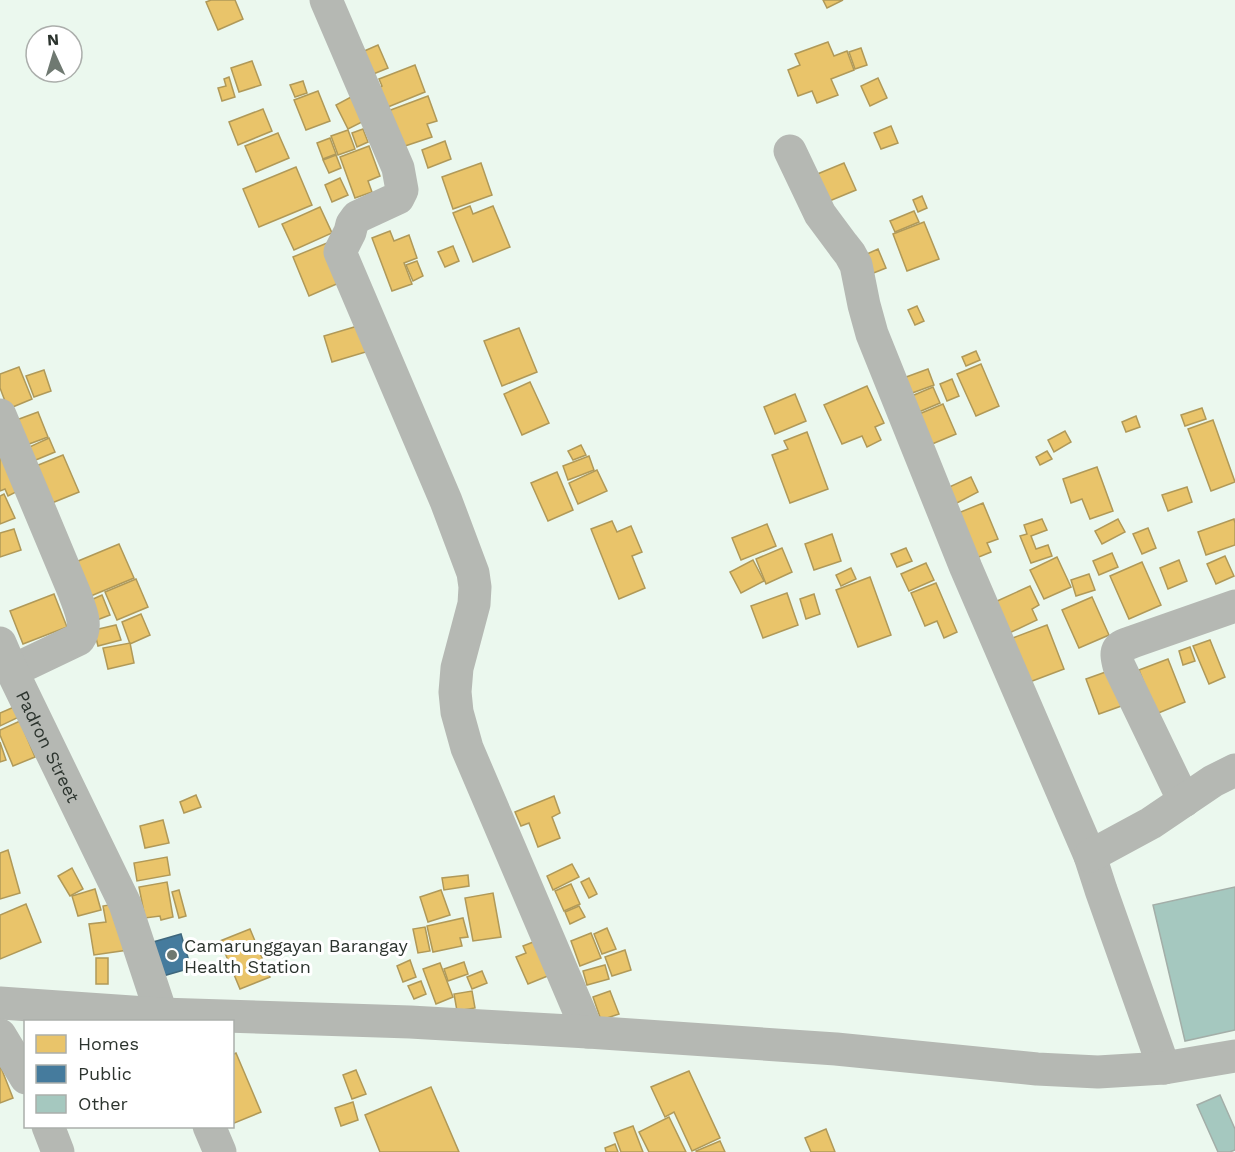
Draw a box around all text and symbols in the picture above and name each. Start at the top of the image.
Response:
north arrow [24,24,84,84]
text: N [46,30,60,49]
street label: Padron Street [12,687,85,806]
place label: Camarunggayan Barangay Health Station [184,935,408,977]
marker: Camarunggayan Barangay Health Station [165,948,179,962]
legend [24,1020,234,1128]
text: Homes [78,1033,139,1054]
text: Public [78,1063,132,1084]
text: Other [78,1093,128,1114]

